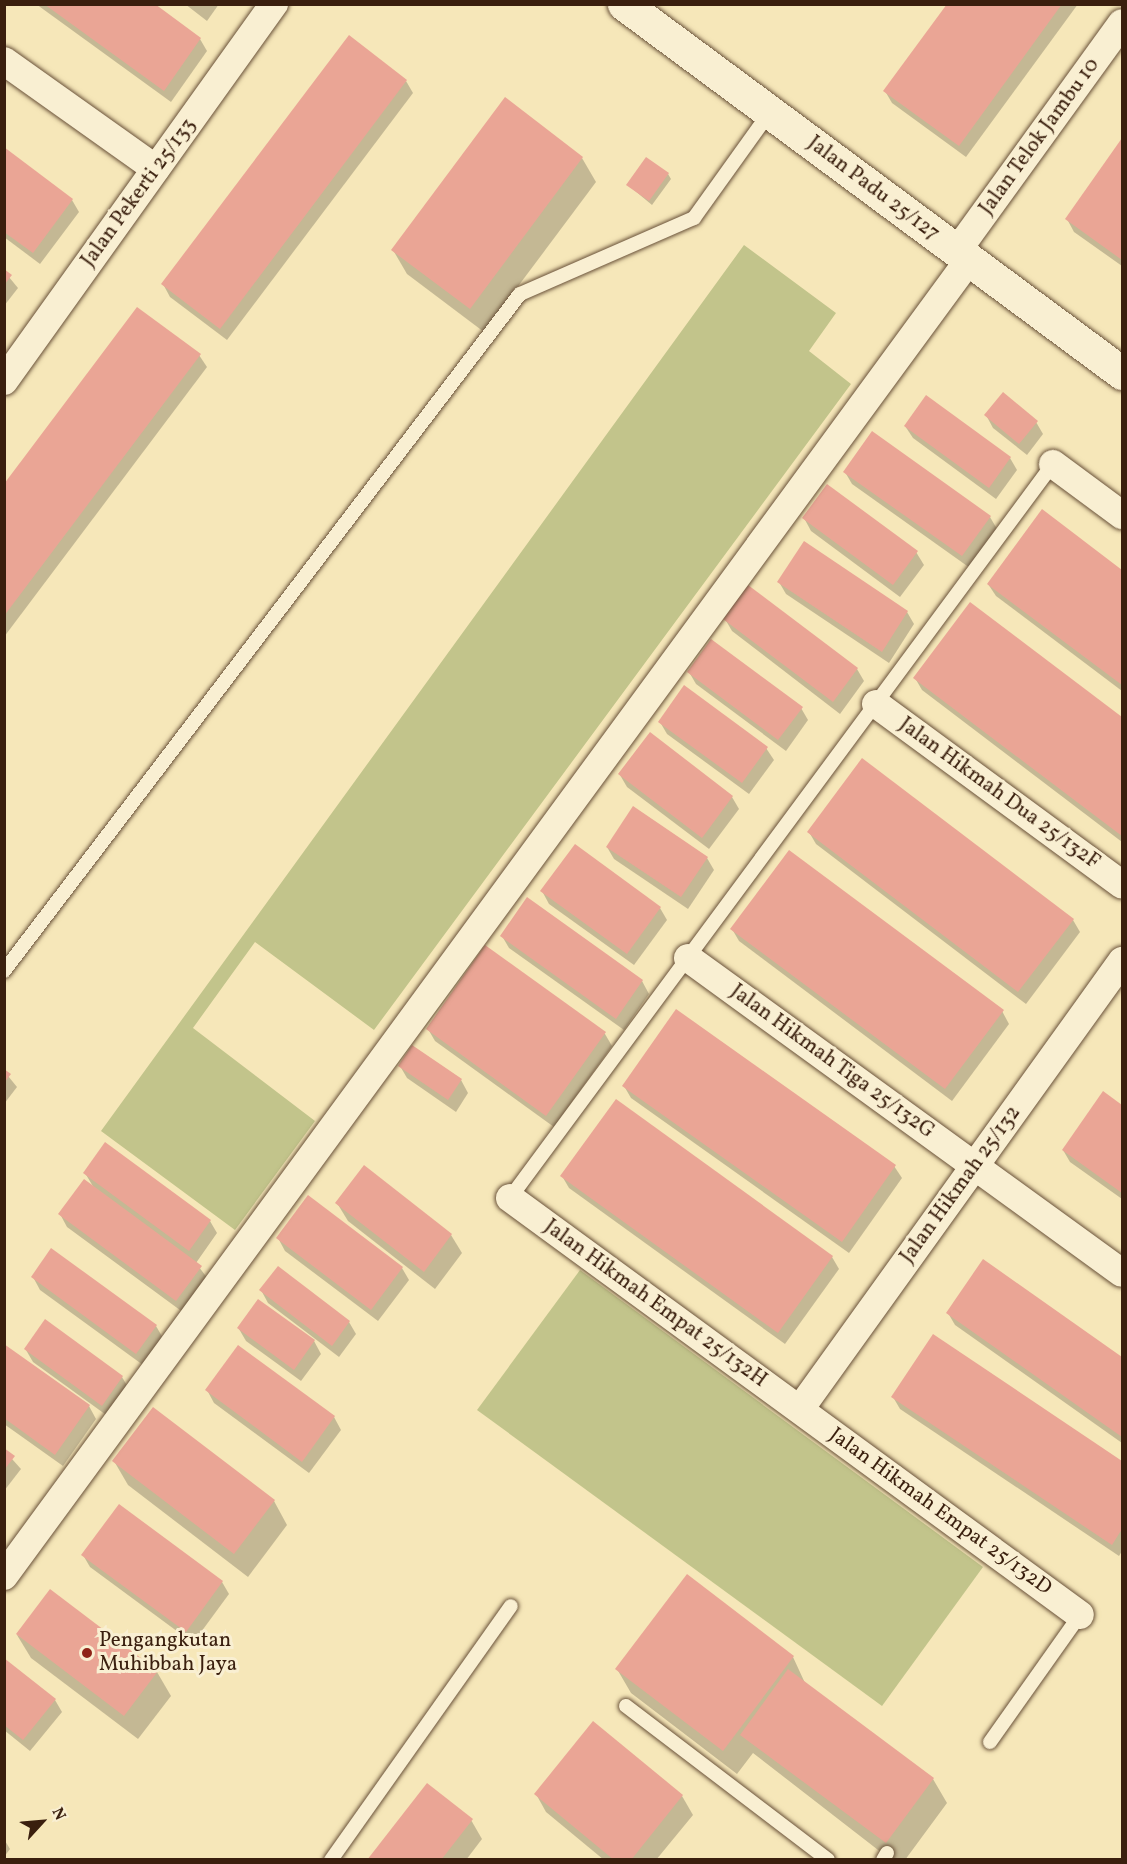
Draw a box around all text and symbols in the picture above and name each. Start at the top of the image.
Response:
street label: Jalan Telok Jambu 10 [974,53,1106,221]
street label: Jalan Pekerti 25/133 [76,113,202,273]
street label: Jalan Padu 25/127 [802,131,944,247]
street label: Jalan Hikmah Dua 25/132F [894,713,1104,875]
street label: Jalan Hikmah Tiga 25/132G [725,979,939,1145]
street label: Jalan Hikmah 25/132 [895,1101,1027,1269]
street label: Jalan Hikmah Empat 25/132H [539,1215,771,1393]
street label: Jalan Hikmah Empat 25/132D [824,1423,1056,1601]
place label: Pengangkutan Muhibbah Jaya [99,1628,237,1678]
marker: Pengangkutan Muhibbah Jaya [80,1646,94,1660]
north arrow [12,1792,72,1852]
text: N [46,1804,71,1824]

